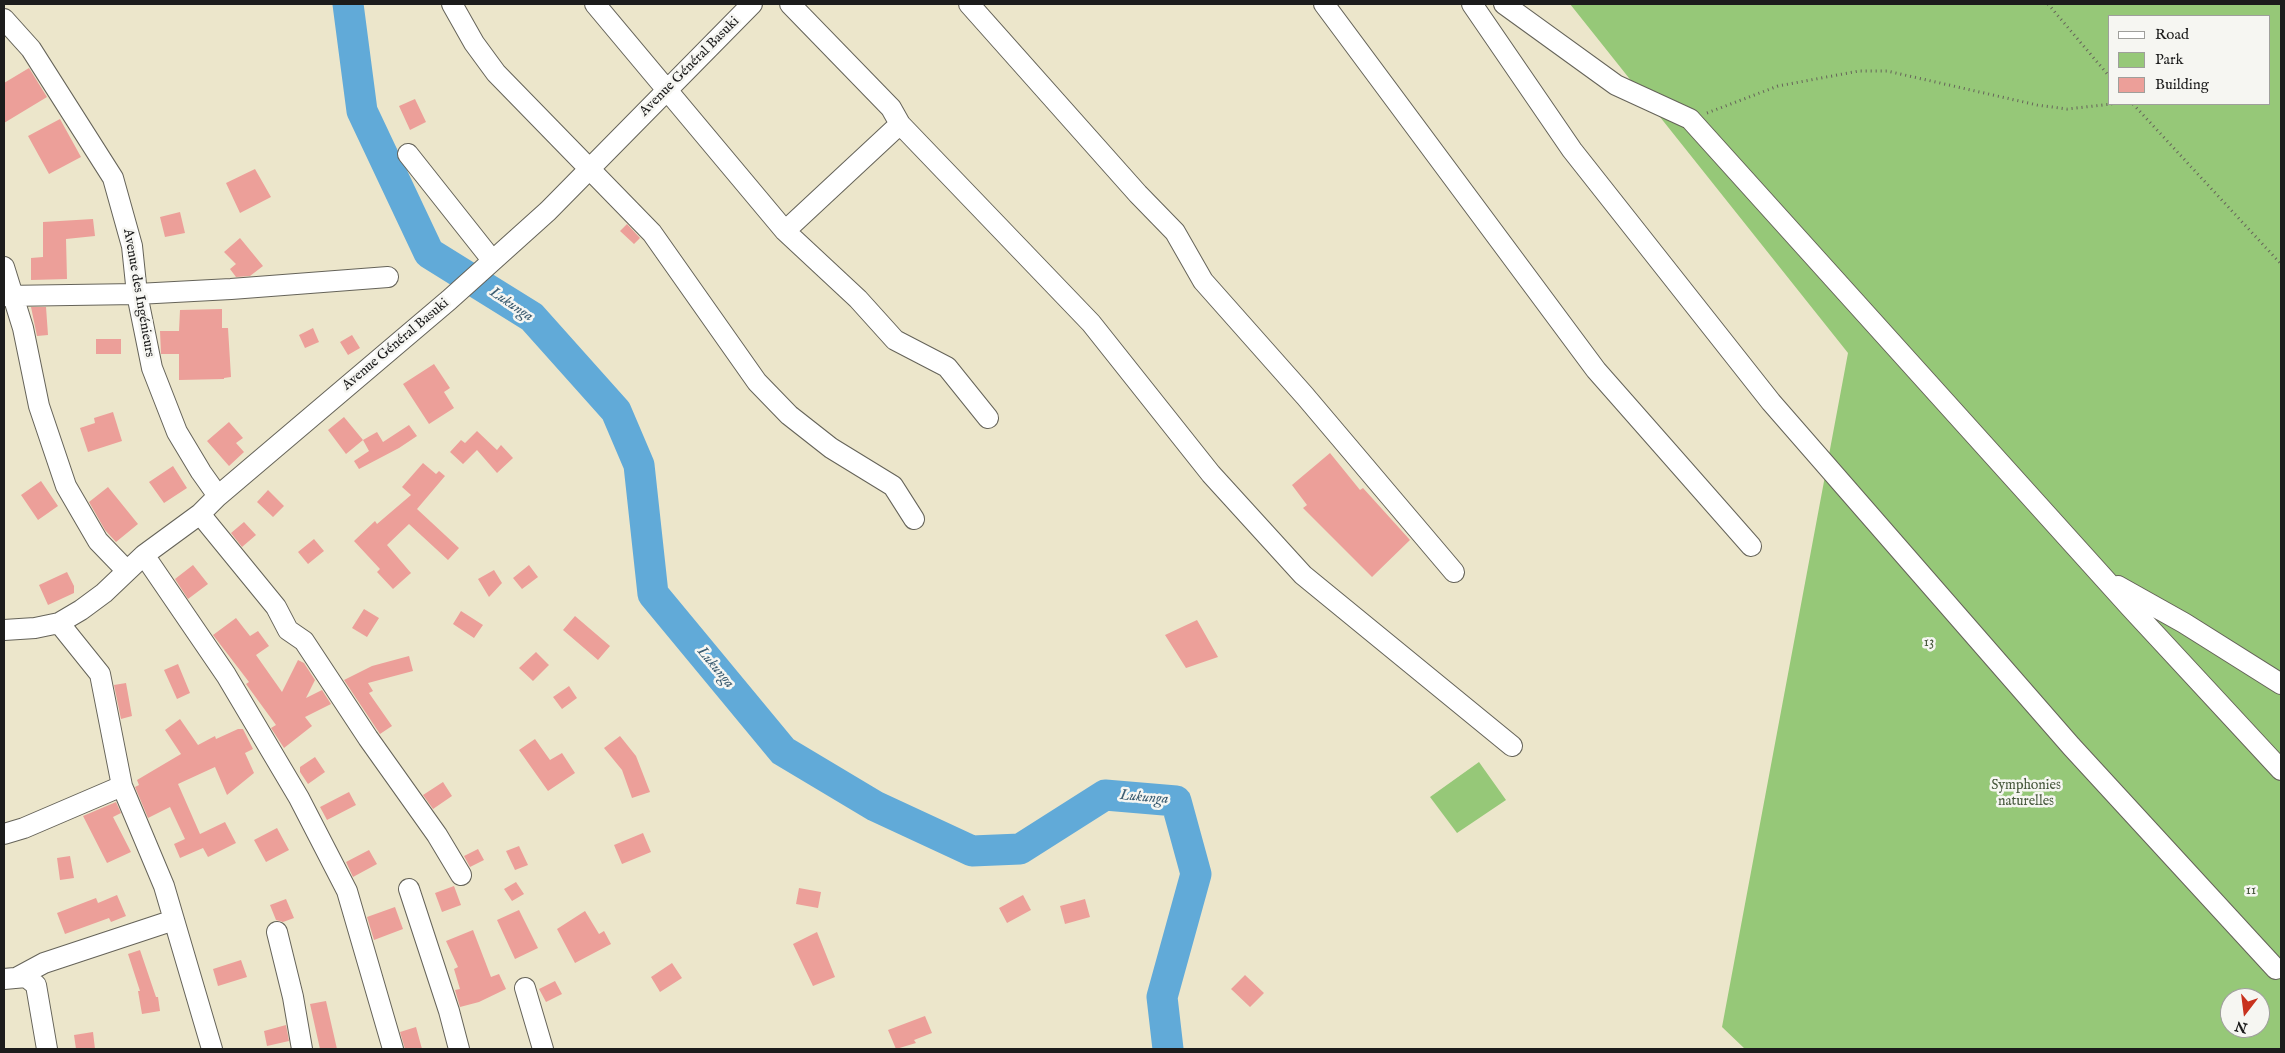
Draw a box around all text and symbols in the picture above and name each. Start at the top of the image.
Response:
street label: Avenue Général Basuki [637,14,743,120]
legend [2108,15,2270,105]
text: Road [2155,25,2189,44]
text: Park [2155,50,2184,69]
text: Building [2155,75,2209,94]
street label: Avenue des Ingénieurs [118,227,158,359]
water label: Lukunga [486,284,536,326]
street label: Avenue Général Basuki [339,295,453,395]
park label: 13 [1924,635,1934,651]
water label: Lukunga [692,644,738,692]
park label: Symphonies naturelles [1991,778,2061,810]
water label: Lukunga [1119,787,1169,809]
park label: 11 [2246,883,2256,899]
north arrow [2220,988,2270,1038]
text: N [2233,1016,2250,1037]

